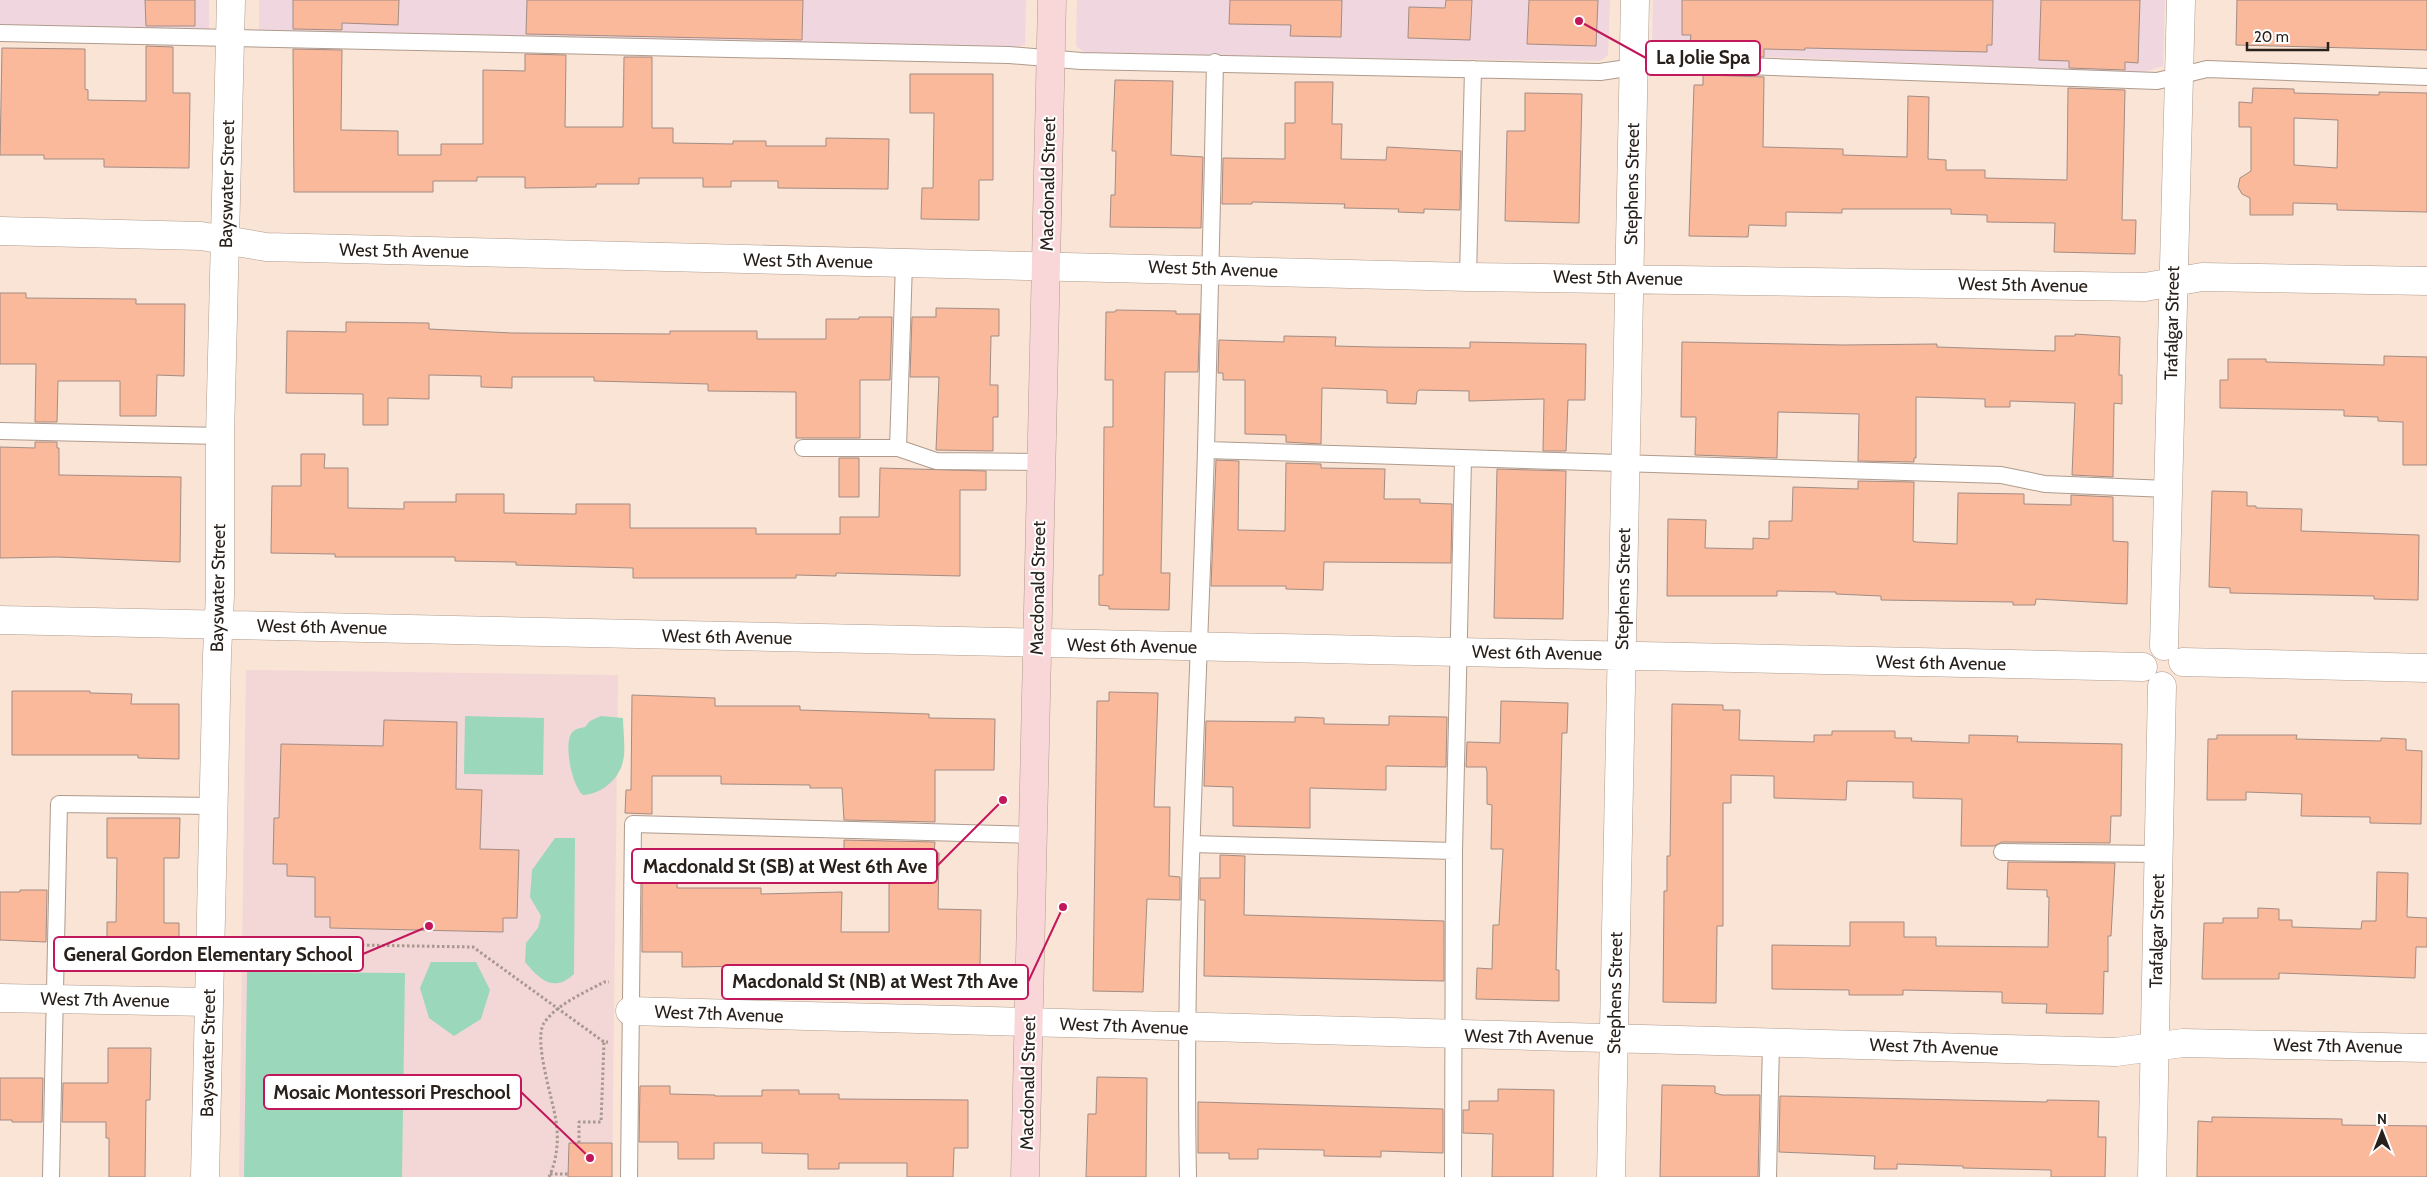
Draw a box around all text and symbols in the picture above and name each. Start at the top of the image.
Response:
scale bar [2247,20,2328,52]
text: 20 m [2254,28,2289,46]
callout: La Jolie Spa [1646,41,1760,75]
text: La Jolie Spa [1656,46,1751,69]
street label: Macdonald Street [1036,117,1060,251]
street label: Bayswater Street [215,120,239,248]
street label: Stephens Street [1620,123,1644,245]
street label: West 5th Avenue [339,239,469,263]
street label: West 5th Avenue [743,249,873,273]
street label: West 5th Avenue [1148,256,1278,282]
street label: West 5th Avenue [1553,266,1683,290]
street label: Trafalgar Street [2160,266,2184,380]
street label: West 5th Avenue [1958,273,2088,297]
street label: Macdonald Street [1026,521,1050,655]
street label: Bayswater Street [206,524,230,652]
street label: Stephens Street [1611,528,1635,650]
street label: West 6th Avenue [257,615,387,639]
street label: West 6th Avenue [662,625,792,649]
street label: West 6th Avenue [1067,634,1197,658]
street label: West 6th Avenue [1472,641,1602,665]
street label: West 6th Avenue [1876,651,2006,675]
callout: Macdonald St (SB) at West 6th Ave [632,849,937,883]
text: Macdonald St (SB) at West 6th Ave [643,855,928,878]
street label: Trafalgar Street [2145,874,2169,988]
street label: Stephens Street [1603,932,1627,1054]
callout: General Gordon Elementary School [54,937,363,971]
text: General Gordon Elementary School [63,943,353,966]
callout: Macdonald St (NB) at West 7th Ave [722,965,1028,999]
text: Macdonald St (NB) at West 7th Ave [732,970,1018,993]
street label: West 7th Avenue [40,988,170,1012]
street label: Bayswater Street [196,989,220,1117]
street label: West 7th Avenue [654,1001,784,1027]
street label: West 7th Avenue [1059,1013,1189,1039]
street label: Macdonald Street [1016,1016,1040,1150]
street label: West 7th Avenue [1464,1025,1594,1049]
street label: West 7th Avenue [1869,1034,1999,1060]
street label: West 7th Avenue [2273,1034,2403,1058]
callout: Mosaic Montessori Preschool [264,1075,521,1109]
text: Mosaic Montessori Preschool [273,1081,511,1104]
north arrow [2357,1107,2407,1157]
text: N [2377,1110,2387,1128]

